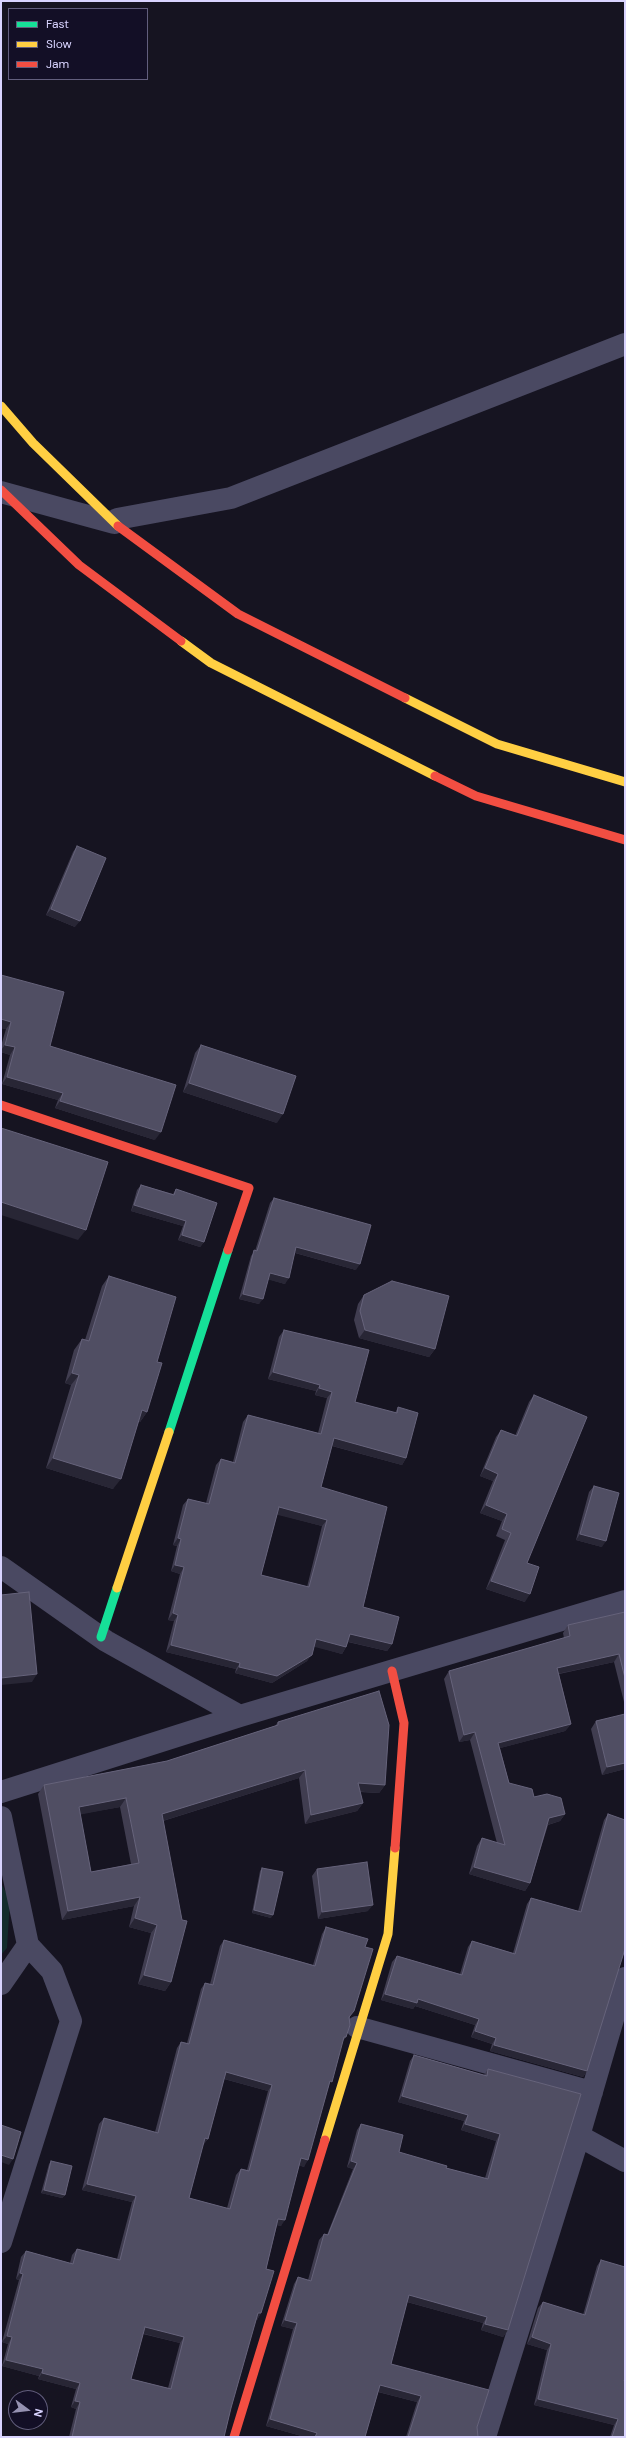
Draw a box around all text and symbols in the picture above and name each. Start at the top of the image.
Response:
legend [8,8,148,80]
text: Fast [46,16,69,32]
text: Slow [46,36,72,52]
text: Jam [46,56,69,72]
north arrow [8,2390,48,2430]
text: N [31,2407,46,2419]

